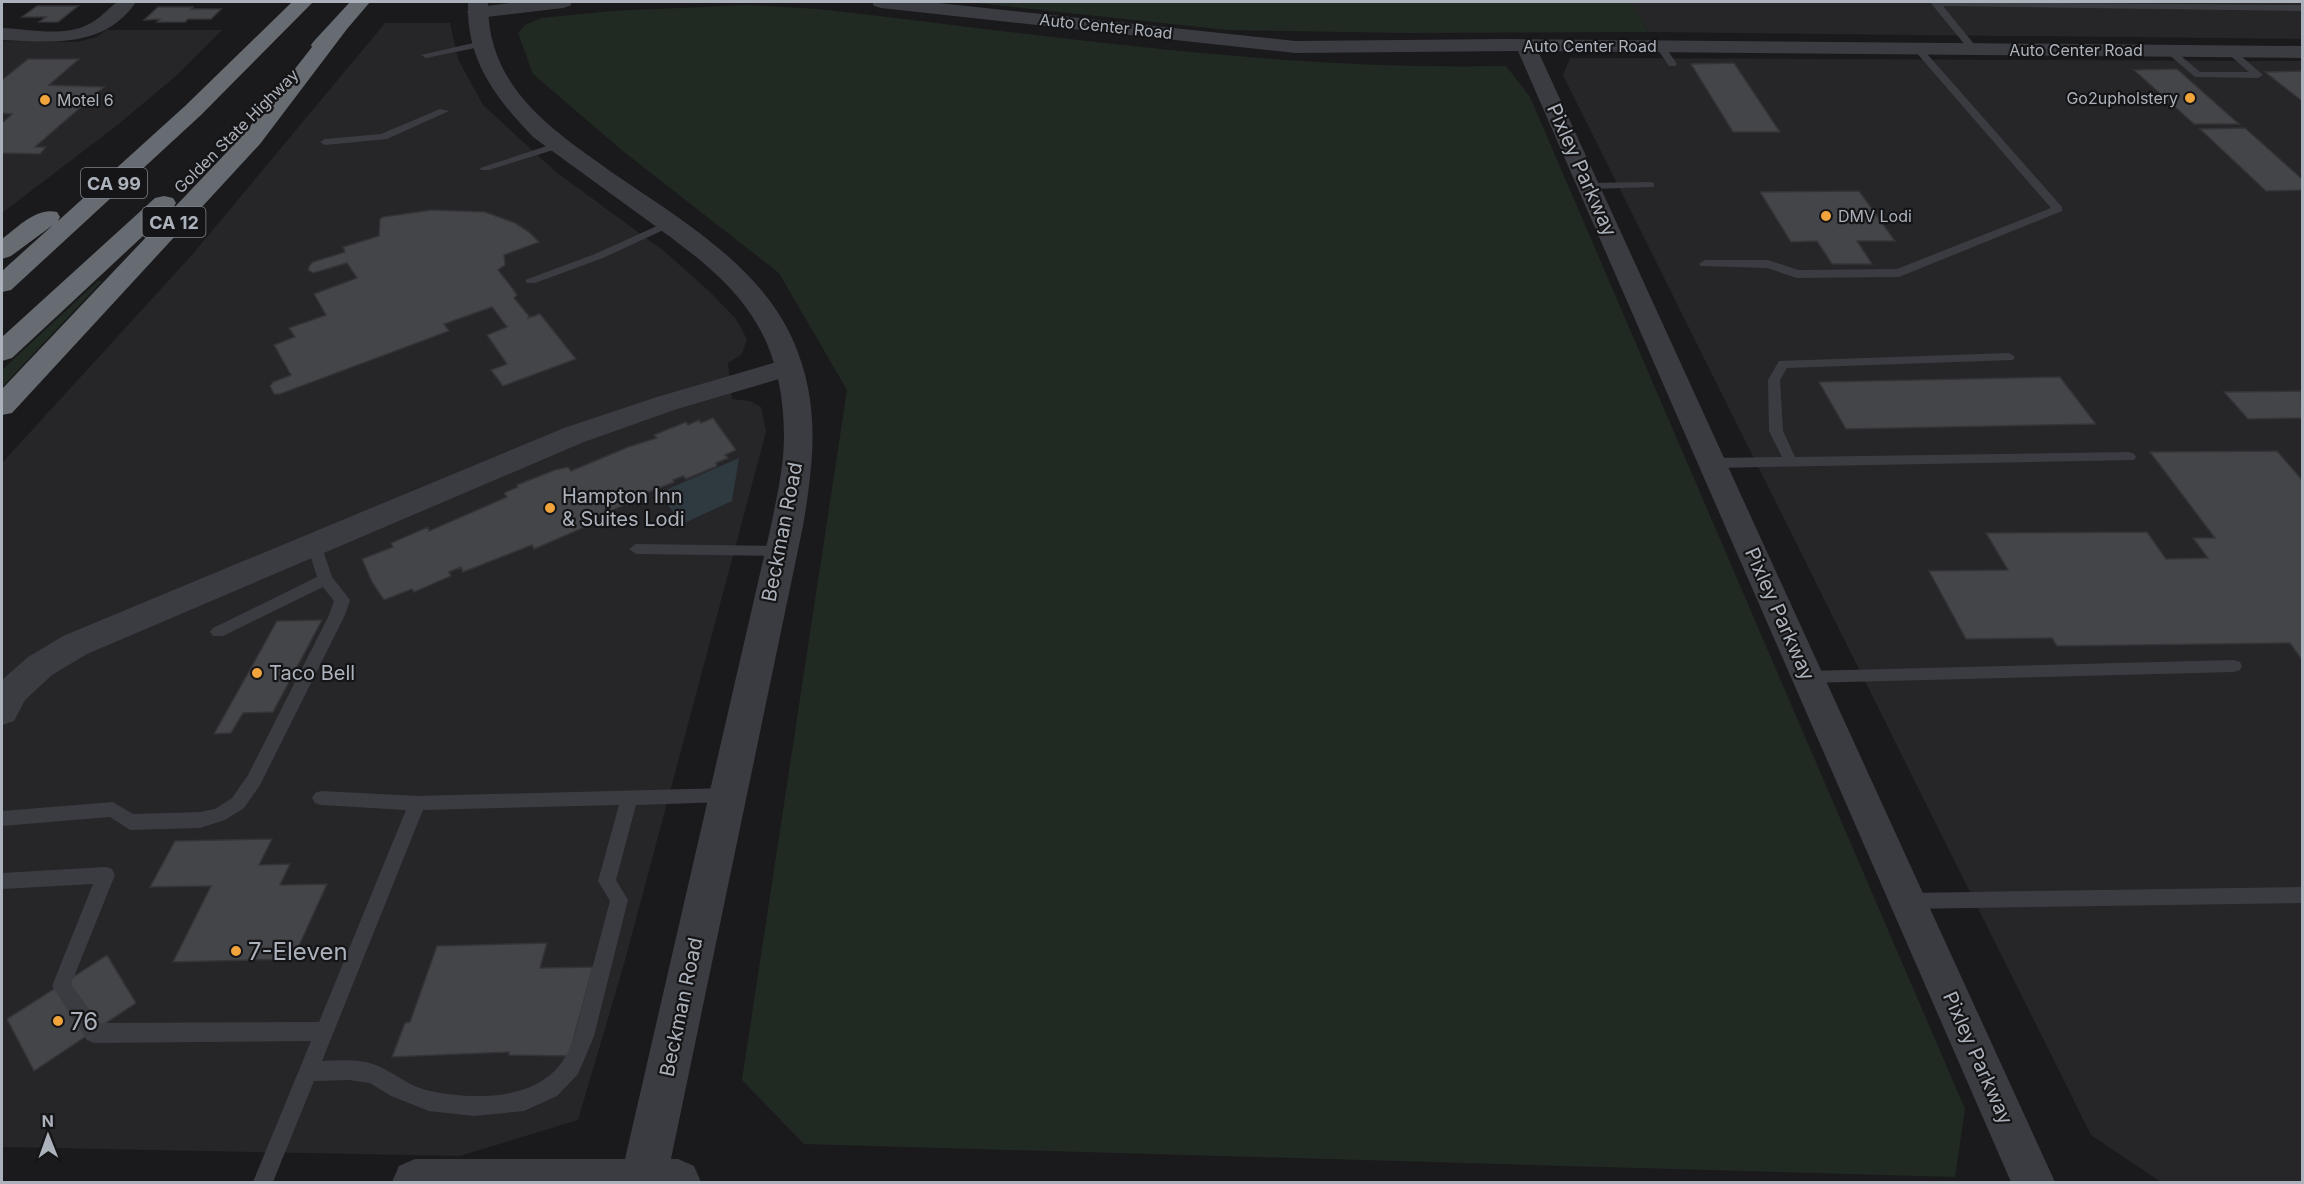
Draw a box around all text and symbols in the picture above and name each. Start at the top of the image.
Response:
street label: Auto Center Road [1038,9,1174,43]
street label: Auto Center Road [1523,36,1657,56]
street label: Auto Center Road [2009,40,2143,60]
street label: Golden State Highway [170,65,302,197]
place label: Go2upholstery [2066,88,2178,108]
place label: Motel 6 [57,90,114,110]
marker: Go2upholstery [2183,91,2197,105]
marker: Motel 6 [38,93,52,107]
street label: Pixley Parkway [1542,100,1622,240]
road number: CA 99 [81,168,147,198]
place label: DMV Lodi [1838,206,1912,226]
road number: CA 12 [142,207,206,237]
marker: DMV Lodi [1819,209,1833,223]
street label: Beckman Road [757,460,807,604]
place label: Hampton Inn & Suites Lodi [562,484,685,531]
marker: Hampton Inn & Suites Lodi [543,501,557,515]
street label: Pixley Parkway [1740,544,1820,684]
place label: Taco Bell [269,661,355,685]
marker: Taco Bell [250,666,264,680]
street label: Beckman Road [655,935,707,1079]
place label: 7-Eleven [248,937,348,966]
marker: 7-Eleven [229,944,243,958]
street label: Pixley Parkway [1938,988,2018,1128]
place label: 76 [70,1007,98,1036]
marker: 76 [51,1014,65,1028]
north arrow [18,1106,78,1166]
text: N [41,1111,54,1131]

